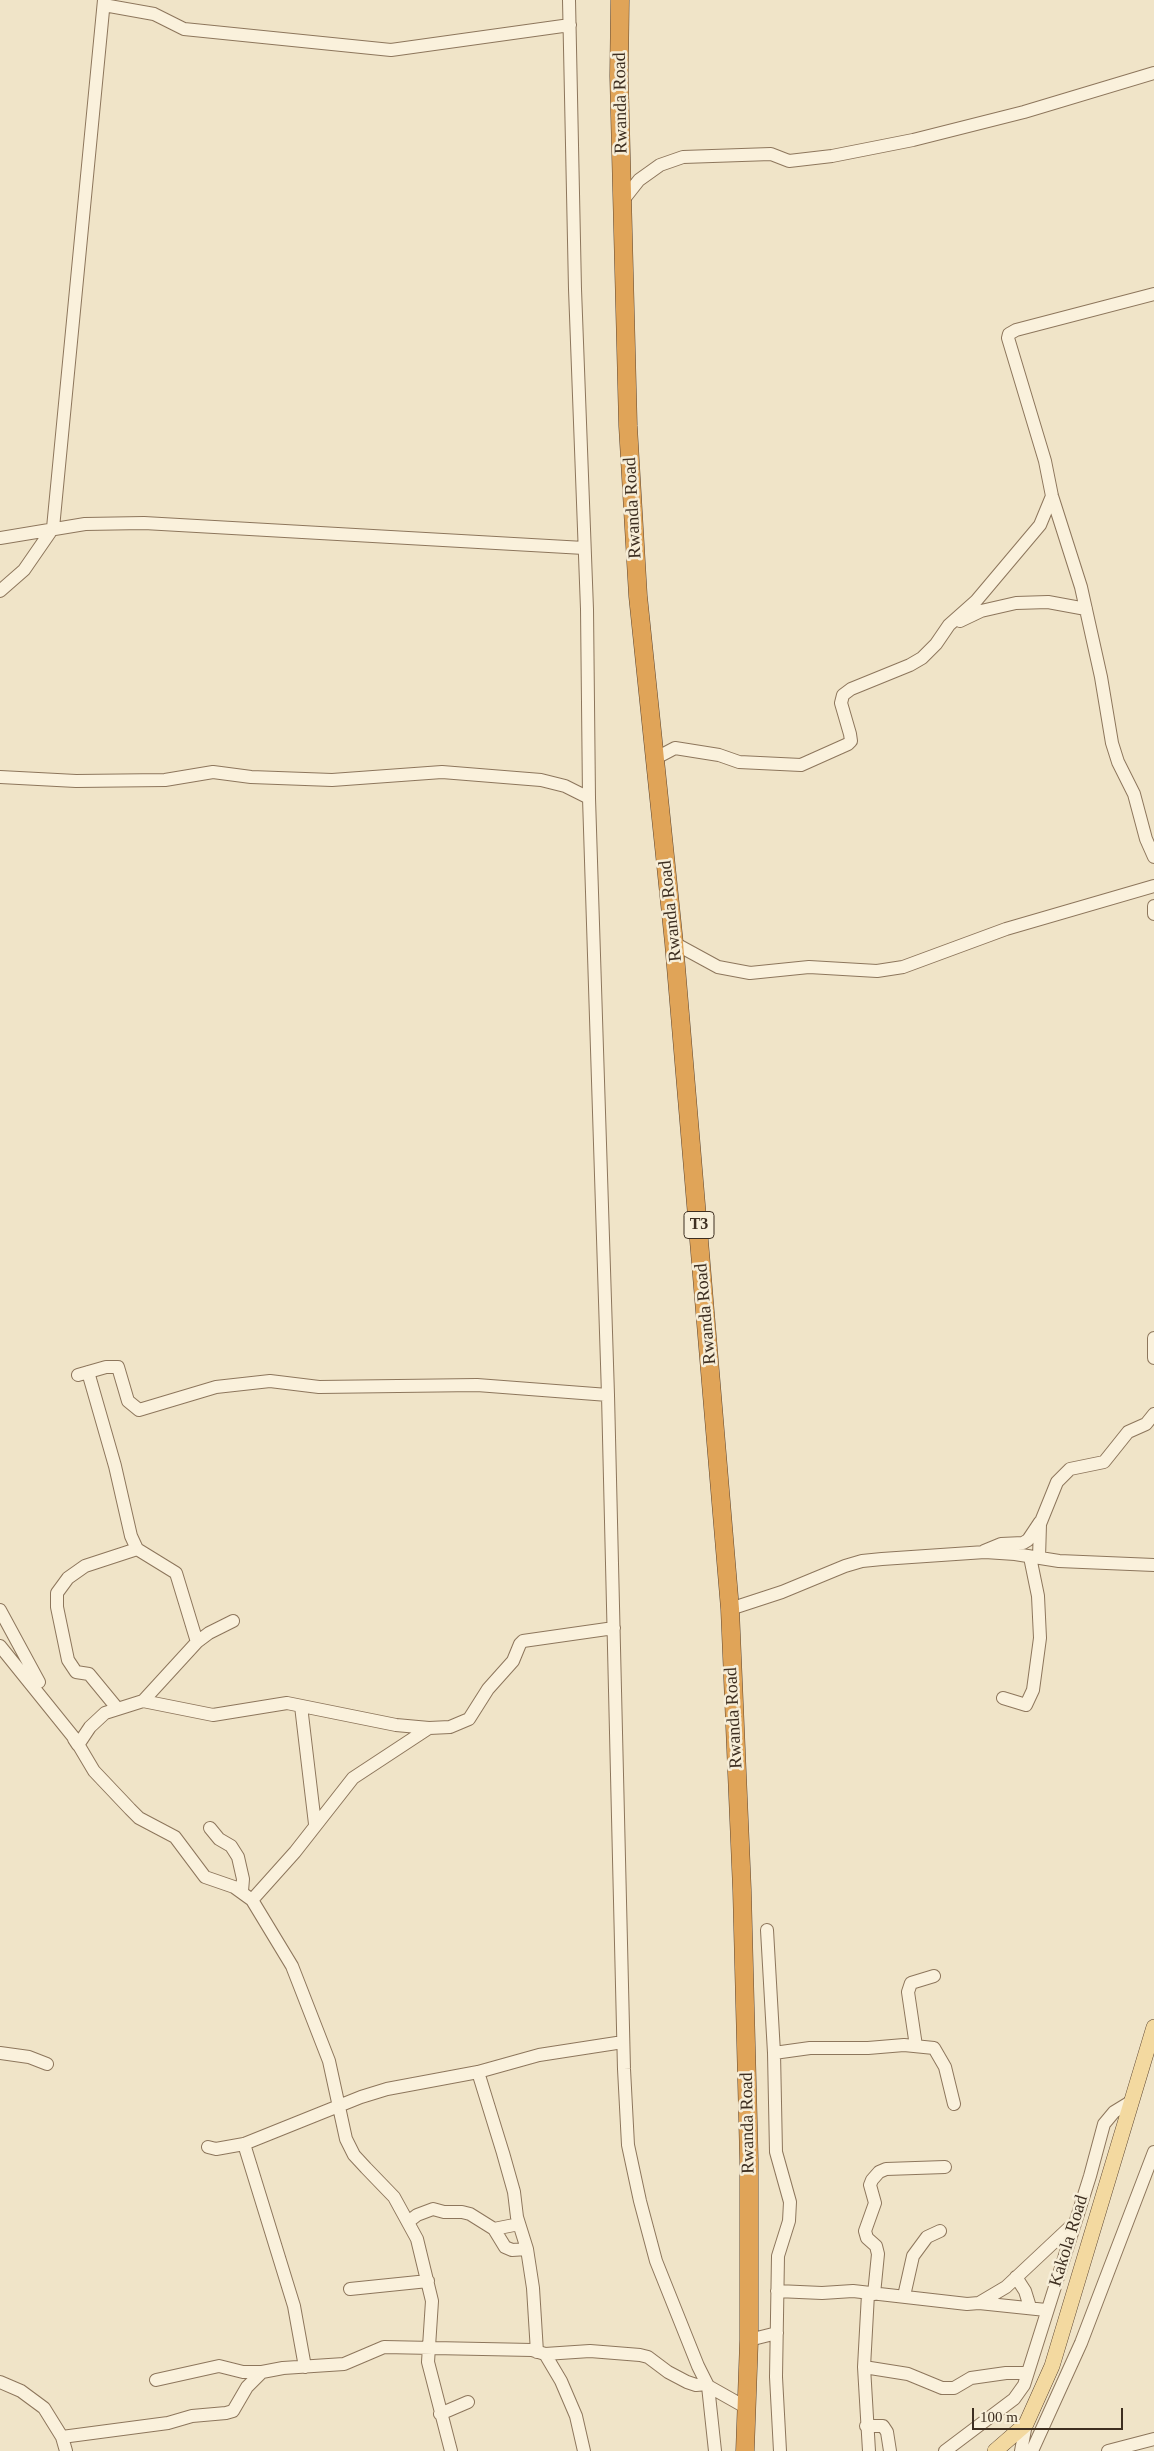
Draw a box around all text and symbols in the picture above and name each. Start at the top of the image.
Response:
street label: Rwanda Road [609,52,633,154]
street label: Rwanda Road [620,457,646,559]
street label: Rwanda Road [655,859,687,963]
road number: T3 [684,1212,714,1238]
street label: Rwanda Road [691,1263,721,1365]
street label: Rwanda Road [721,1667,747,1769]
street label: Rwanda Road [736,2072,760,2174]
street label: Kakola Road [1045,2193,1093,2289]
scale bar [974,2398,1125,2430]
text: 100 m [980,2409,1018,2425]

